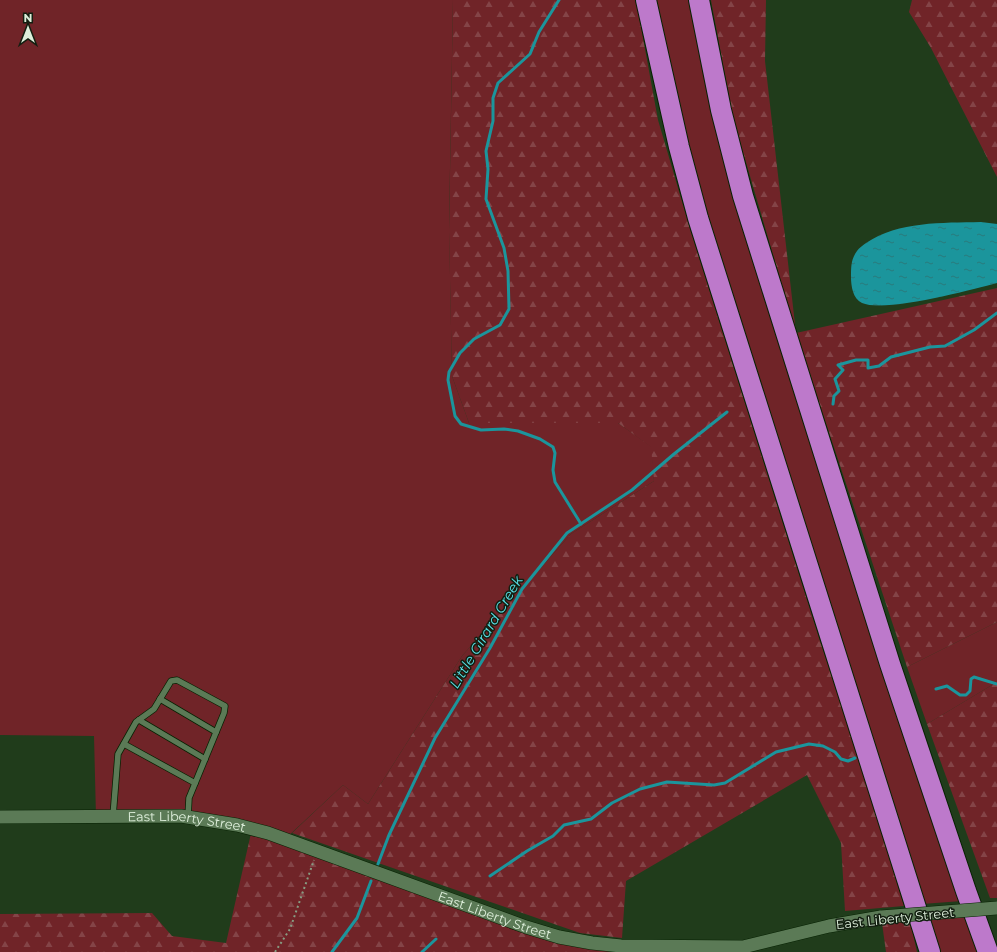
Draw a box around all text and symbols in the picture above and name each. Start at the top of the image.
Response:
north arrow [8,8,48,48]
text: N [24,11,32,25]
water label: Little Girard Creek [445,572,527,691]
street label: East Liberty Street [127,808,248,835]
street label: East Liberty Street [436,888,553,942]
street label: East Liberty Street [835,904,955,932]

